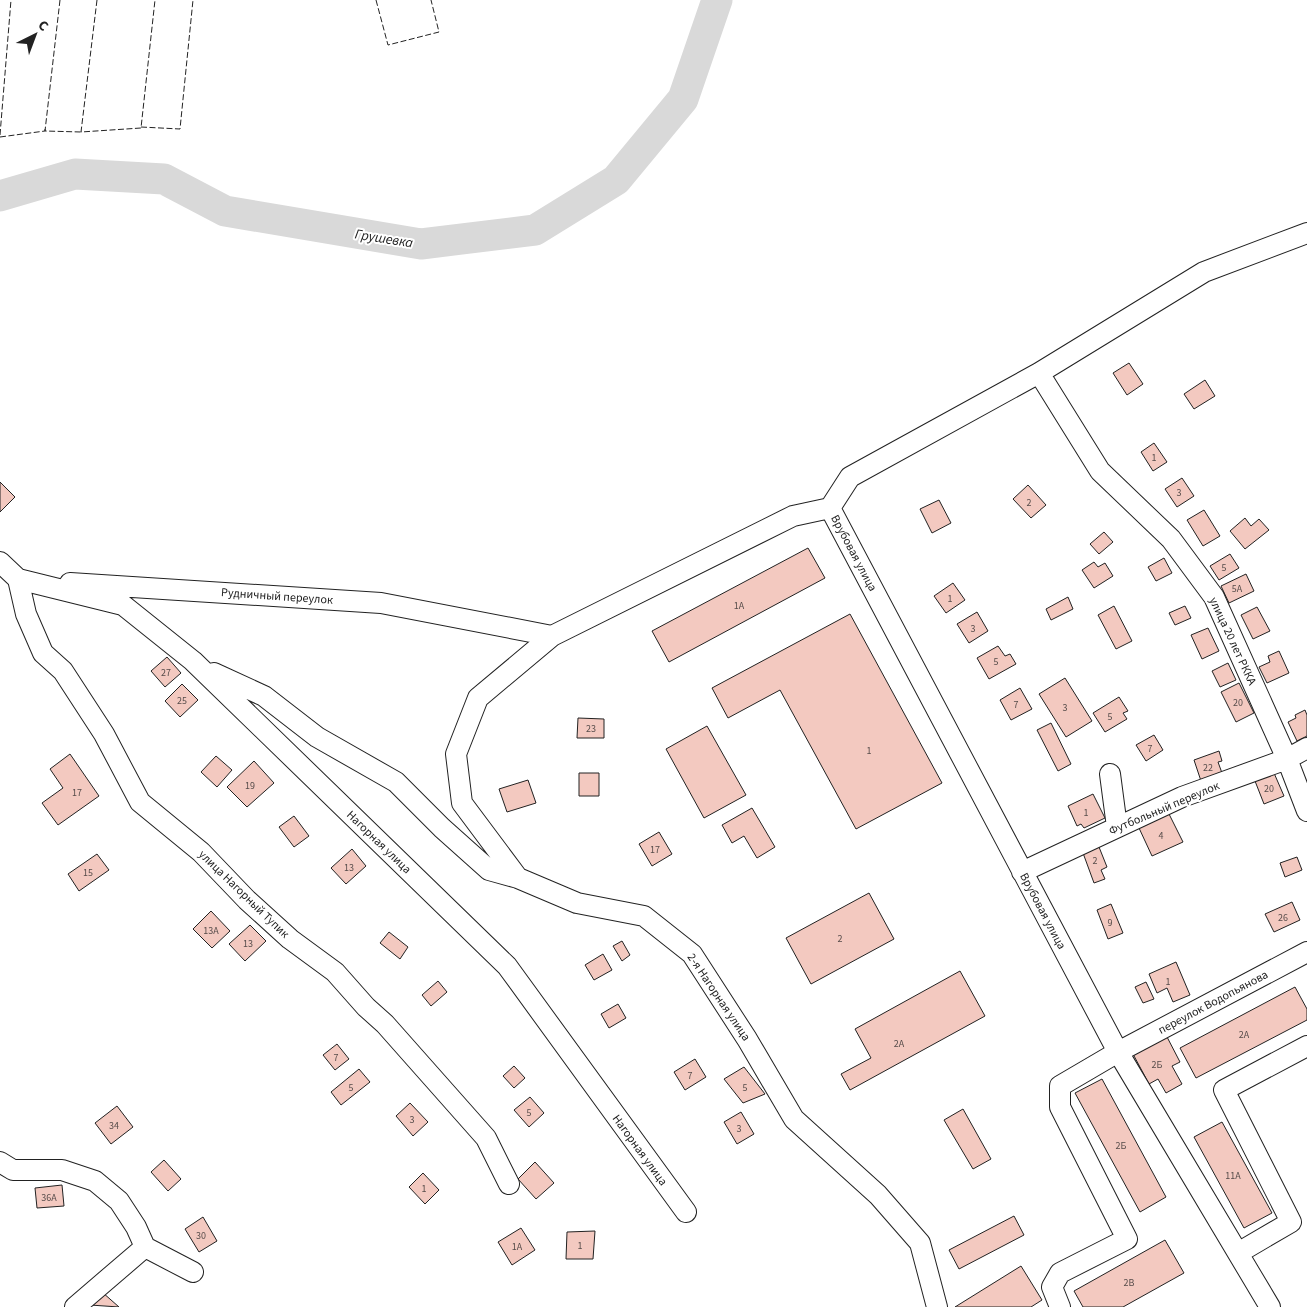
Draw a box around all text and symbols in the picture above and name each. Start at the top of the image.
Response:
north arrow [10,10,60,60]
text: С [33,16,53,36]
water label: Грушевка [353,225,415,254]
house number: 1 [1152,451,1157,465]
house number: 3 [1177,486,1182,500]
house number: 2 [1027,496,1032,510]
street label: Врубовая улица [826,512,881,595]
house number: 5 [1222,561,1227,575]
house number: 5А [1232,582,1243,596]
street label: Рудничный переулок [221,584,333,609]
house number: 1 [948,592,953,606]
street label: улица 20 лет РККА [1205,594,1261,689]
house number: 1А [734,599,745,613]
house number: 3 [971,622,976,636]
house number: 5 [994,655,999,669]
house number: 27 [161,666,171,680]
house number: 25 [177,694,187,708]
house number: 20 [1233,696,1243,710]
house number: 7 [1014,698,1019,712]
house number: 3 [1063,701,1068,715]
house number: 5 [1108,710,1113,724]
house number: 23 [586,722,596,736]
house number: 7 [1148,742,1153,756]
house number: 1 [867,744,872,758]
house number: 22 [1203,761,1213,775]
street label: Футбольный переулок [1106,777,1222,839]
house number: 19 [245,779,255,793]
house number: 20 [1264,782,1274,796]
house number: 17 [72,786,82,800]
house number: 1 [1084,806,1089,820]
street label: Нагорная улица [342,807,415,878]
house number: 4 [1159,829,1164,843]
house number: 17 [650,843,660,857]
street label: улица Нагорный Тупик [194,846,293,942]
house number: 2 [1093,854,1098,868]
house number: 13 [344,861,354,875]
house number: 15 [83,866,93,880]
street label: Врубовая улица [1015,870,1070,953]
house number: 26 [1278,911,1288,925]
house number: 9 [1108,916,1113,930]
house number: 13А [203,924,219,938]
house number: 2 [838,932,843,946]
house number: 13 [243,937,253,951]
street label: 2-я Нагорная улица [683,950,754,1045]
street label: переулок Водопьянова [1155,966,1271,1039]
house number: 1 [1166,975,1171,989]
house number: 2А [1239,1028,1250,1042]
house number: 2А [894,1037,905,1051]
house number: 7 [334,1051,339,1065]
house number: 2Б [1152,1058,1163,1072]
house number: 7 [688,1069,693,1083]
house number: 5 [349,1081,354,1095]
house number: 5 [743,1081,748,1095]
house number: 5 [527,1106,532,1120]
street label: Нагорная улица [608,1111,671,1189]
house number: 3 [410,1113,415,1127]
house number: 34 [109,1119,119,1133]
house number: 3 [737,1122,742,1136]
house number: 2Б [1116,1139,1127,1153]
house number: 11А [1225,1169,1241,1183]
house number: 1 [422,1182,427,1196]
house number: 36А [41,1191,57,1205]
house number: 30 [196,1229,206,1243]
house number: 1 [578,1239,583,1253]
house number: 1А [512,1240,523,1254]
house number: 2В [1124,1276,1135,1290]

